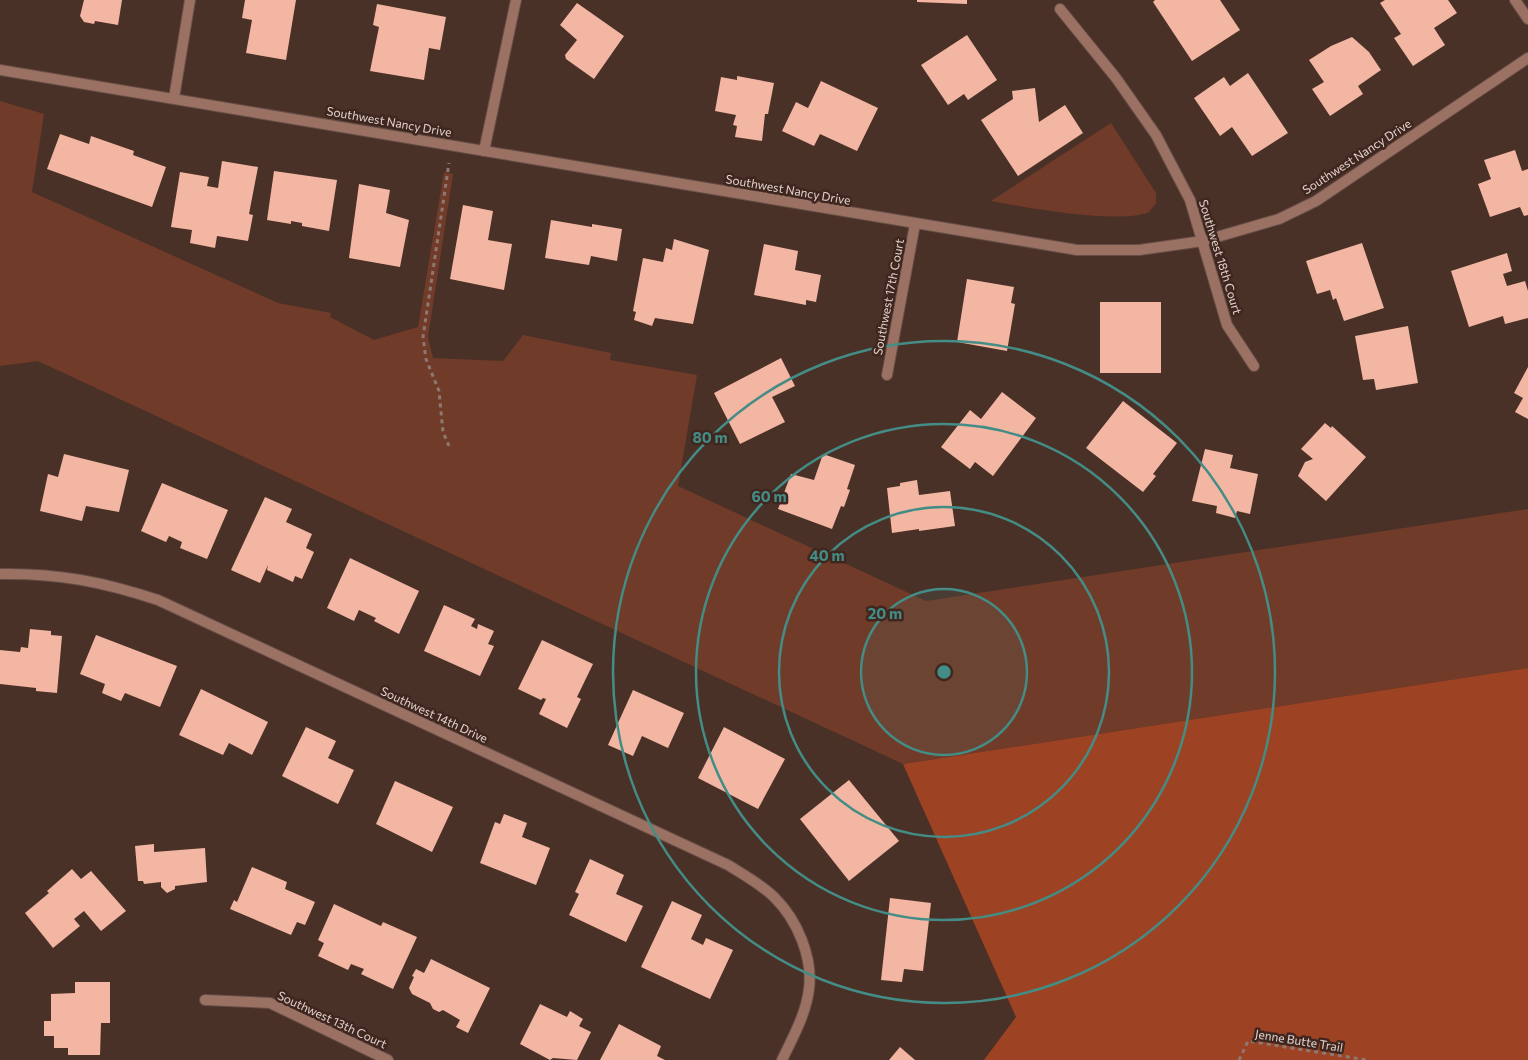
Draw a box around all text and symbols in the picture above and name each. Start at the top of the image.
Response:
street label: Southwest Nancy Drive [326,103,453,139]
street label: Southwest Nancy Drive [1300,116,1413,197]
street label: Southwest Nancy Drive [725,171,852,207]
street label: Southwest 18th Court [1197,198,1245,316]
street label: Southwest 17th Court [870,237,906,356]
text: 80 m [692,428,728,446]
text: 60 m [751,487,787,505]
text: 40 m [809,546,845,564]
text: 20 m [868,604,902,622]
centre of rings [935,663,953,681]
street label: Southwest 14th Drive [379,683,490,745]
street label: Southwest 13th Court [276,988,389,1051]
street label: Jenne Butte Trail [1254,1026,1344,1055]

